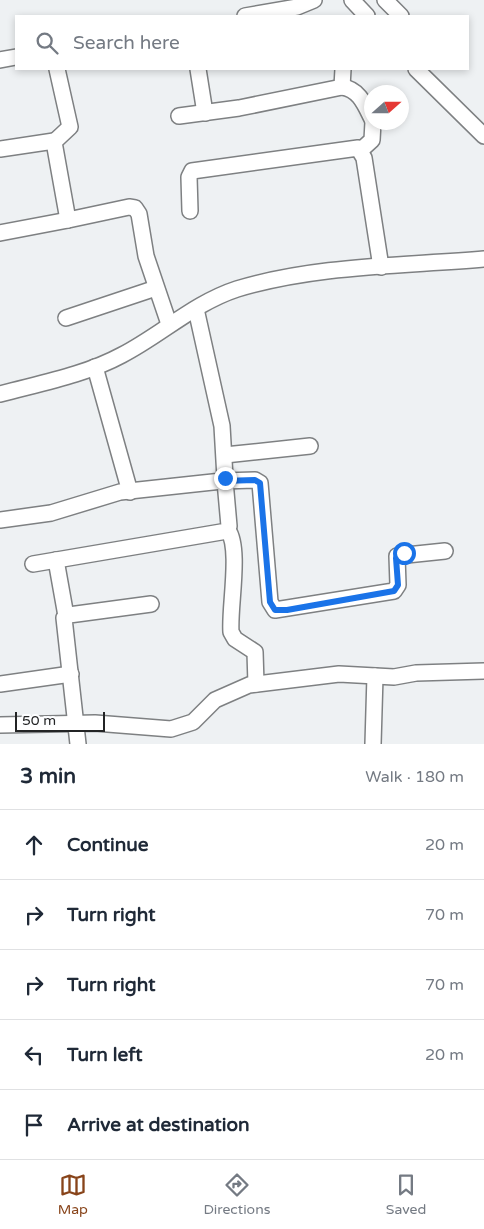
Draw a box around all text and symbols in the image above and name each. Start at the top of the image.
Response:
search box [15,15,469,70]
icon: search [33,29,61,57]
text: Search here [73,32,180,54]
north arrow [364,85,409,130]
route end [214,467,237,490]
route start [393,542,416,565]
scale bar [15,709,105,732]
text: 50 m [22,712,56,729]
text: 3 min [20,764,76,789]
text: Walk · 180 m [365,767,464,787]
icon: ahead [20,831,48,859]
text: Continue [67,834,149,856]
text: 20 m [425,835,464,855]
icon: right [20,901,48,929]
text: Turn right [67,904,155,926]
text: 70 m [425,905,464,925]
icon: right [20,971,48,999]
text: Turn right [67,974,155,996]
text: 70 m [425,975,464,995]
icon: left [20,1041,48,1069]
text: Turn left [67,1044,143,1066]
text: 20 m [425,1045,464,1065]
icon: arrive [20,1111,48,1139]
text: Arrive at destination [67,1114,250,1136]
tab: Map [58,1171,88,1218]
tab: Directions [203,1171,270,1218]
tab: Saved [386,1171,426,1218]

